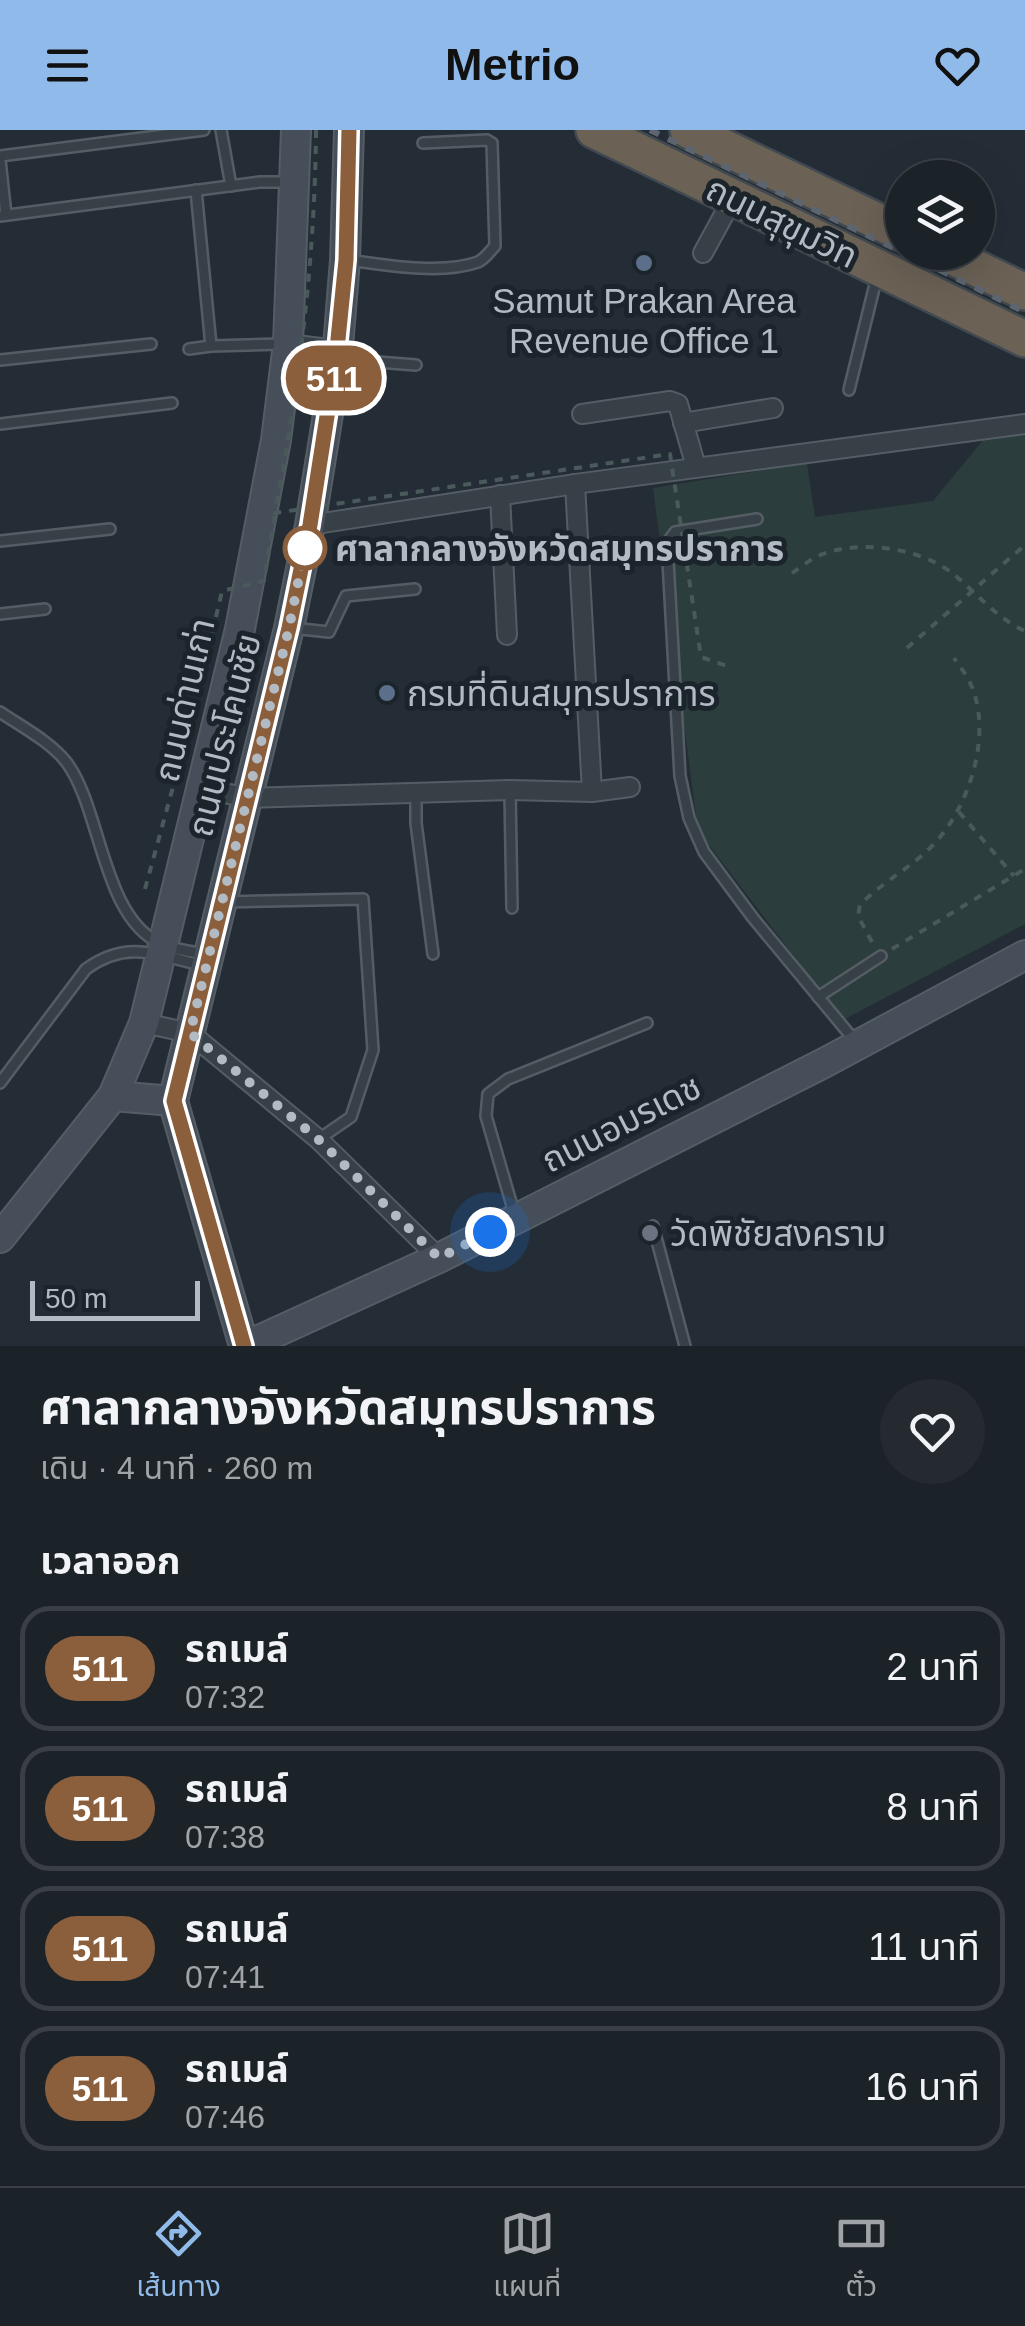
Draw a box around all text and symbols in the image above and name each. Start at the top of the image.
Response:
icon: menu [40,38,95,93]
icon: heart [930,38,985,93]
text: Metrio [445,39,580,90]
map controls [885,160,995,270]
button: layers [885,160,995,270]
street label: ถนนสุขุมวิท [699,169,864,277]
marker: Samut Prakan Area Revenue Office 1 [633,252,655,274]
place label: Samut Prakan Area Revenue Office 1 [492,281,796,360]
line badge: 511 [276,346,392,410]
text: 511 [306,359,362,398]
marker: ศาลากลางจังหวัดสมุทรปราการ [284,527,326,569]
place label: ศาลากลางจังหวัดสมุทรปราการ [335,529,784,570]
street label: ถนนด่านเก่า [146,614,222,786]
street label: ถนนประโคนชัย [180,630,268,840]
place label: กรมที่ดินสมุทรปราการ [407,670,716,715]
marker: กรมที่ดินสมุทรปราการ [376,682,398,704]
street label: ถนนอมรเดช [535,1066,707,1180]
your location [465,1207,515,1257]
place label: วัดพิชัยสงคราม [670,1214,886,1253]
marker: วัดพิชัยสงคราม [639,1222,661,1244]
scale bar [30,1276,200,1320]
text: 50 m [45,1283,107,1314]
button: heart [880,1379,985,1484]
text: ศาลากลางจังหวัดสมุทรปราการ [40,1381,656,1434]
text: เดิน · 4 นาที · 260 m [40,1450,313,1486]
text: เวลาออก [40,1540,180,1582]
text: รถเมล์ [185,1628,289,1670]
text: 2 นาที [886,1646,980,1688]
text: 511 [72,1649,128,1688]
text: 07:32 [185,1679,265,1715]
text: รถเมล์ [185,1768,289,1810]
text: 8 นาที [886,1786,980,1828]
text: 511 [72,1789,128,1828]
text: 07:38 [185,1819,265,1855]
text: รถเมล์ [185,1908,289,1950]
text: 11 นาที [868,1926,980,1968]
text: 511 [72,1929,128,1968]
text: 07:41 [185,1959,265,1995]
text: รถเมล์ [185,2048,289,2090]
text: 16 นาที [865,2066,980,2108]
text: 511 [72,2069,128,2108]
text: 07:46 [185,2099,265,2135]
tab: เส้นทาง [136,2206,221,2309]
tab: แผนที่ [493,2206,561,2309]
tab: ตั๋ว [834,2206,889,2309]

